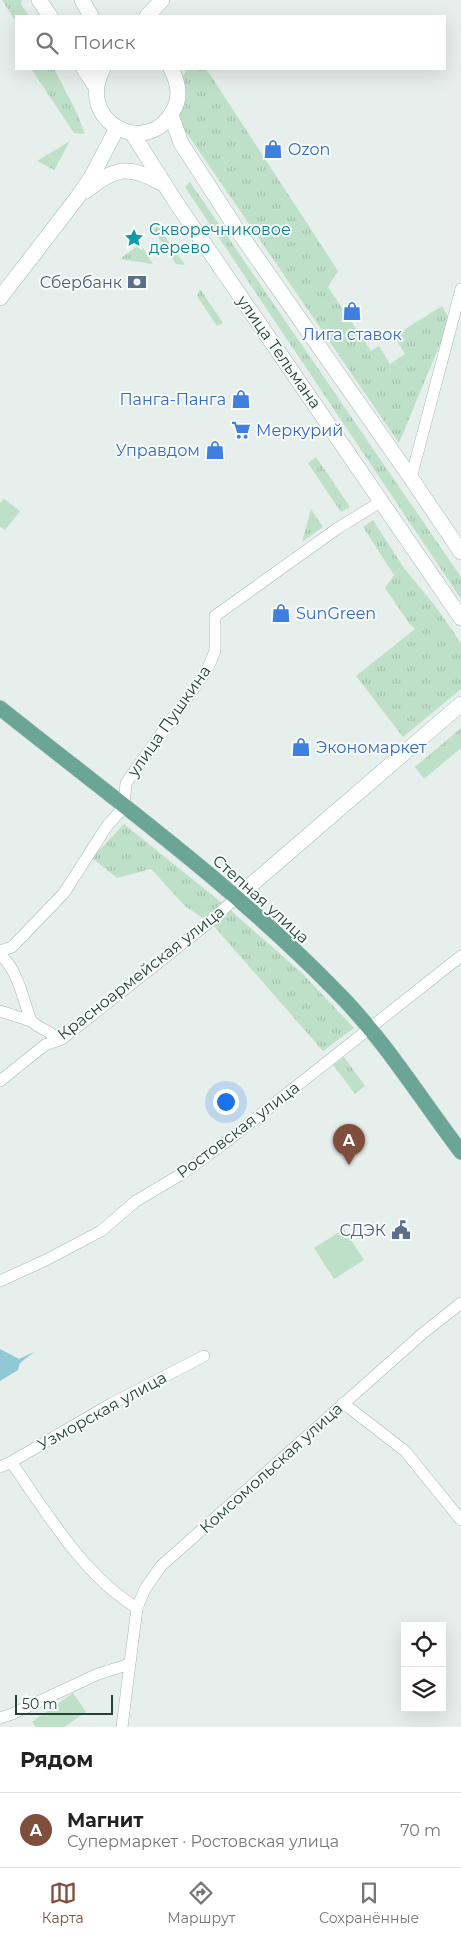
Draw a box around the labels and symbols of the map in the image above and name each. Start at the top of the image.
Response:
shop icon: Ozon [262,138,284,160]
place label: Ozon [288,140,330,159]
place label: Скворечниковое дерево [149,220,291,257]
place icon: Скворечниковое дерево [123,227,145,249]
bank icon: Сбербанк [126,271,148,293]
place label: Сбербанк [40,273,123,292]
street label: улица Тельмана [232,291,325,412]
shop icon: Лига ставок [341,300,363,322]
place label: Лига ставок [302,325,403,344]
shop icon: Панга-Панга [230,388,252,410]
place label: Панга-Панга [119,390,226,409]
supermarket icon: Меркурий [230,419,252,441]
place label: Меркурий [256,421,343,440]
shop icon: Управдом [204,439,226,461]
place label: Управдом [116,441,200,460]
shop icon: SunGreen [270,602,292,624]
place label: SunGreen [296,604,376,623]
street label: улица Пушкина [123,662,215,781]
shop icon: Экономаркет [290,736,312,758]
place label: Экономаркет [316,738,427,757]
street label: Степная улица [209,851,313,947]
street label: Красноармейская улица [54,902,228,1044]
street label: Ростовская улица [173,1078,303,1182]
your location [213,1089,239,1115]
pin: A [333,1124,365,1165]
public building icon: СДЭК [390,1219,412,1241]
place label: СДЭК [340,1221,386,1240]
street label: Узморская улица [34,1368,170,1454]
street label: Комсомольская улица [196,1399,346,1537]
scale bar [15,1692,112,1715]

